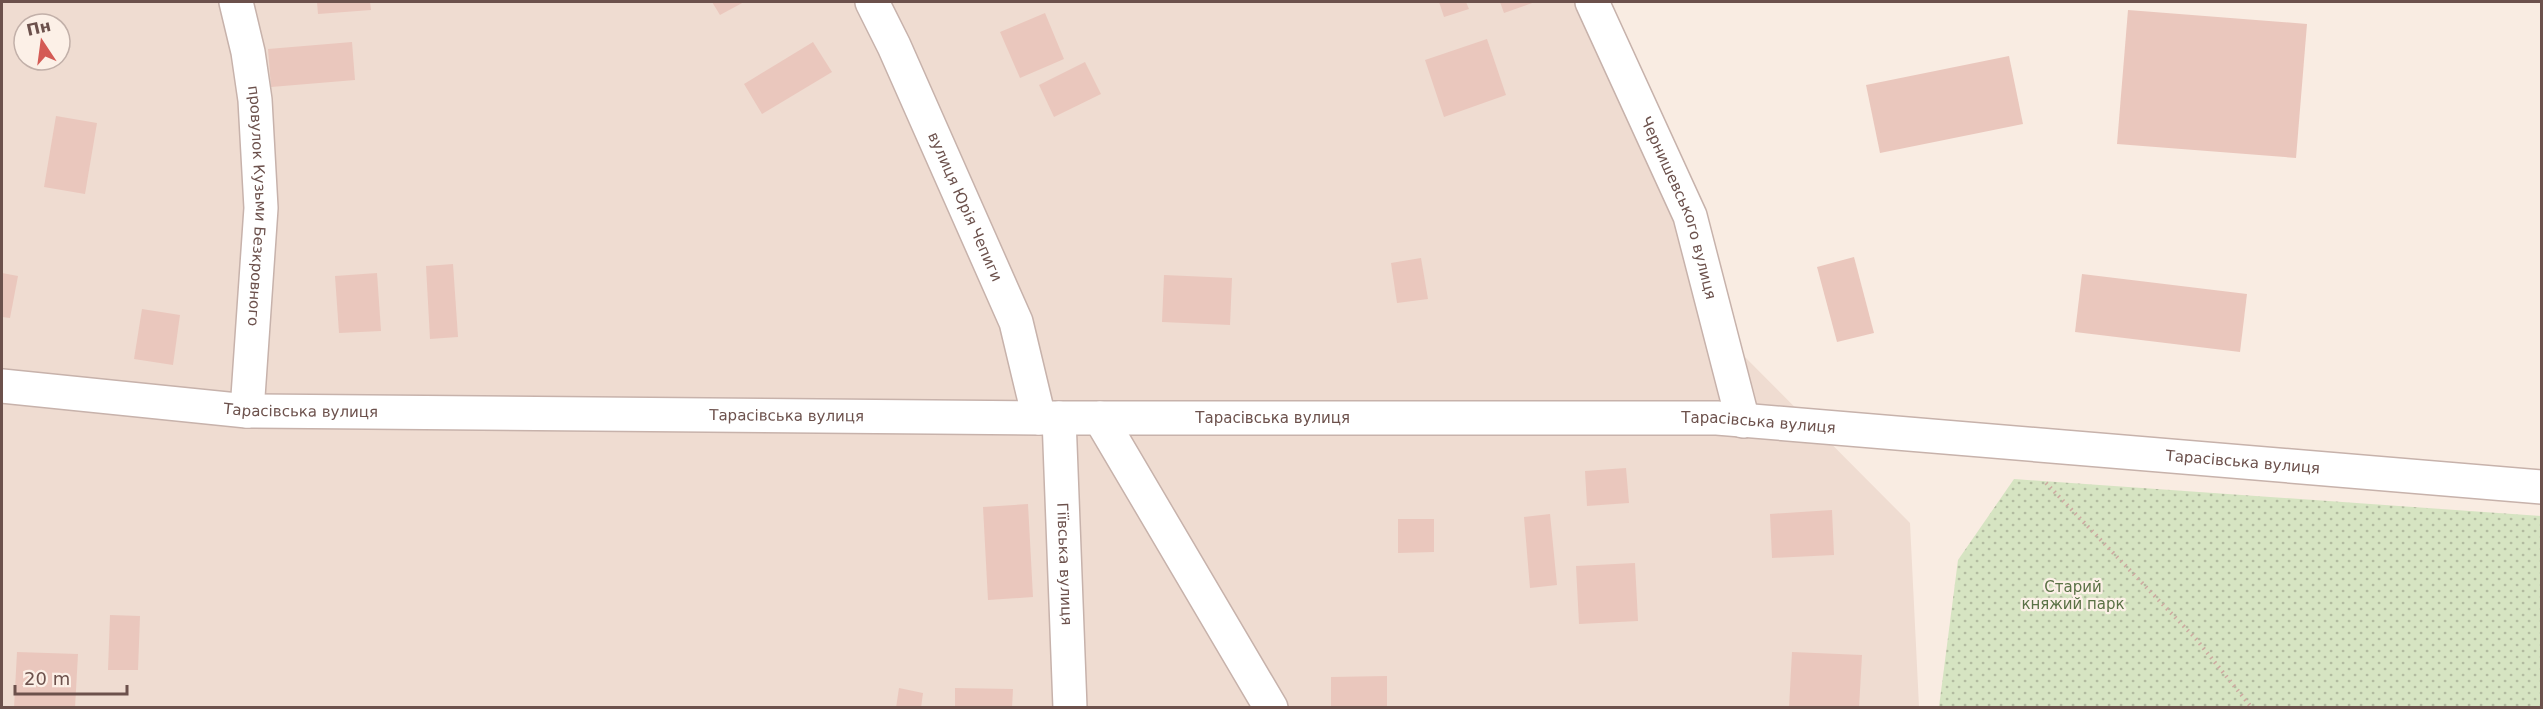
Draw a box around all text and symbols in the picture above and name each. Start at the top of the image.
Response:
north arrow [12,12,72,72]
text: Пн [25,16,53,40]
street label: провулок Кузьми Безкровного [244,84,270,327]
street label: Чернишевського вулиця [1637,114,1720,301]
street label: вулиця Юрія Чепиги [924,129,1006,284]
street label: Тарасівська вулиця [222,400,378,421]
street label: Тарасівська вулиця [708,406,864,425]
street label: Тарасівська вулиця [1194,409,1350,427]
street label: Тарасівська вулиця [1680,409,1836,437]
street label: Тарасівська вулиця [2164,446,2321,477]
street label: Гіївська вулиця [1053,502,1076,626]
park label: Старий княжий парк [2021,578,2125,613]
scale bar [15,658,128,696]
text: 20 m [24,668,70,689]

